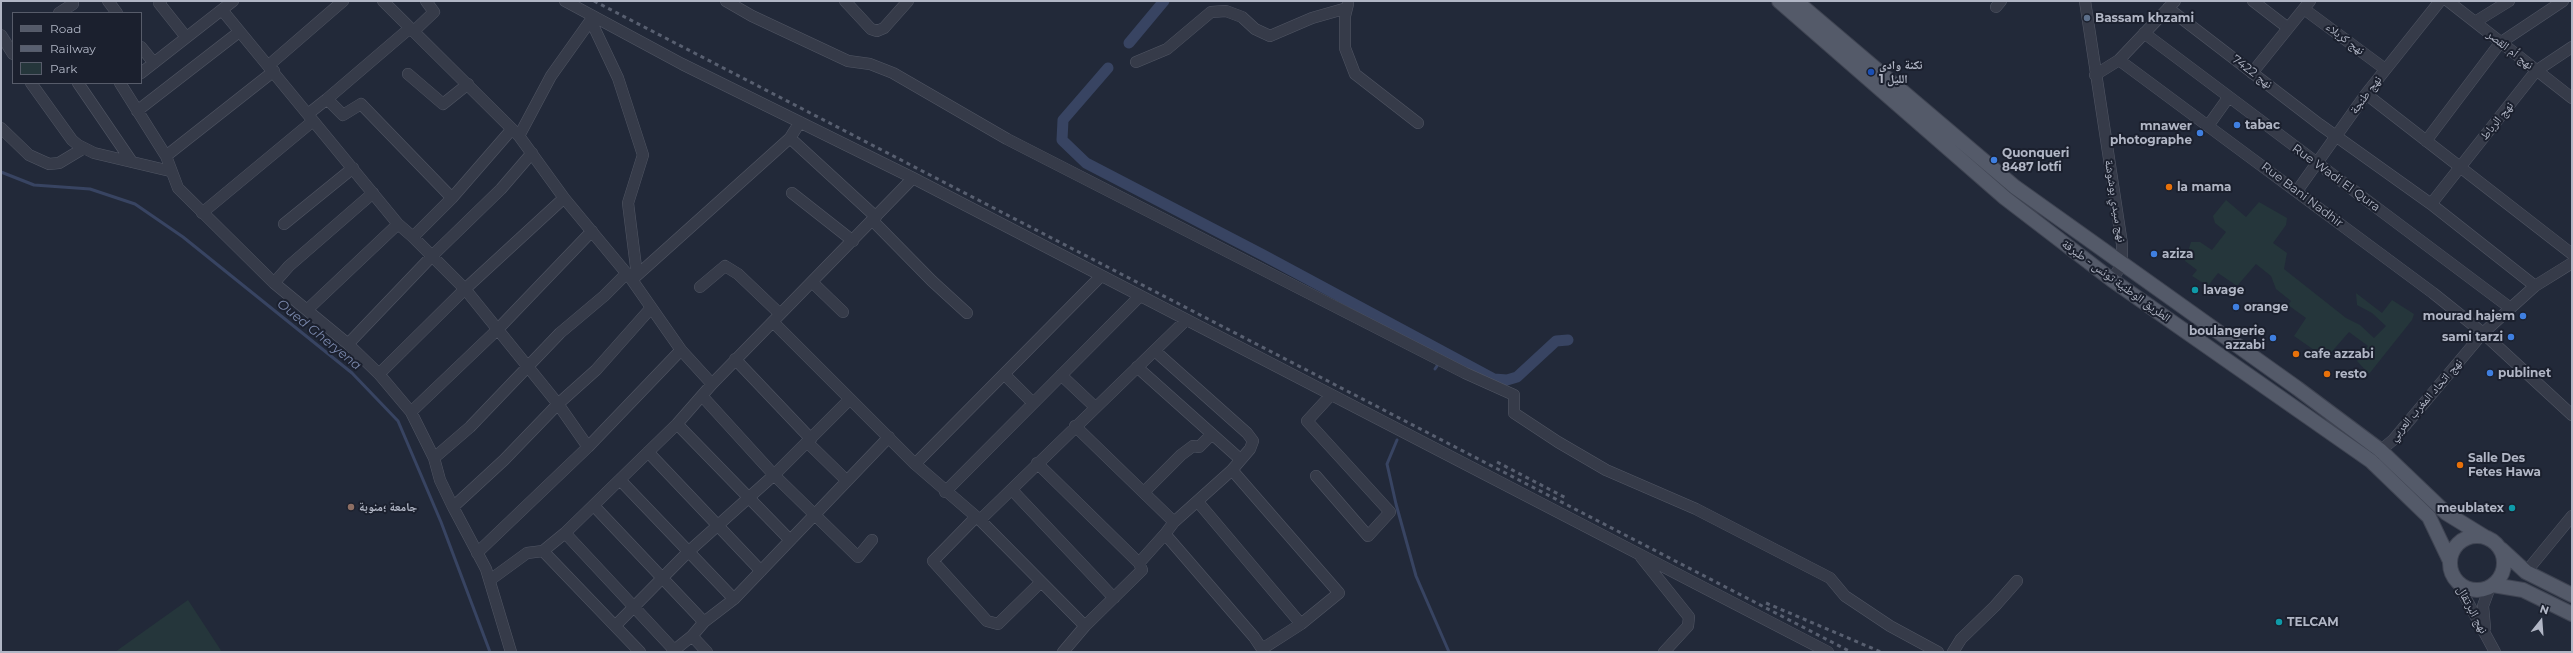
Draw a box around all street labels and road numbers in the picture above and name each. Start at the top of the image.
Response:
street label: نهج كربلاء [2323,20,2367,58]
street label: نهج أم القصر [2484,27,2536,73]
street label: نهج 7422 [2229,52,2275,92]
street label: نهج طنجة [2347,73,2385,117]
street label: نهج الرباط [2477,99,2517,143]
street label: Rue Wadi El Qura [2289,141,2383,215]
street label: نهج سيدي بوشوشة [2101,159,2129,243]
street label: Rue Bani Nadhir [2258,159,2346,231]
street label: الطريق الوطنية تونس - طبرقة [2059,237,2173,325]
street label: نهج اتحاد المغرب العربي [2386,356,2466,444]
street label: نهج البرتقال [2454,584,2490,636]

